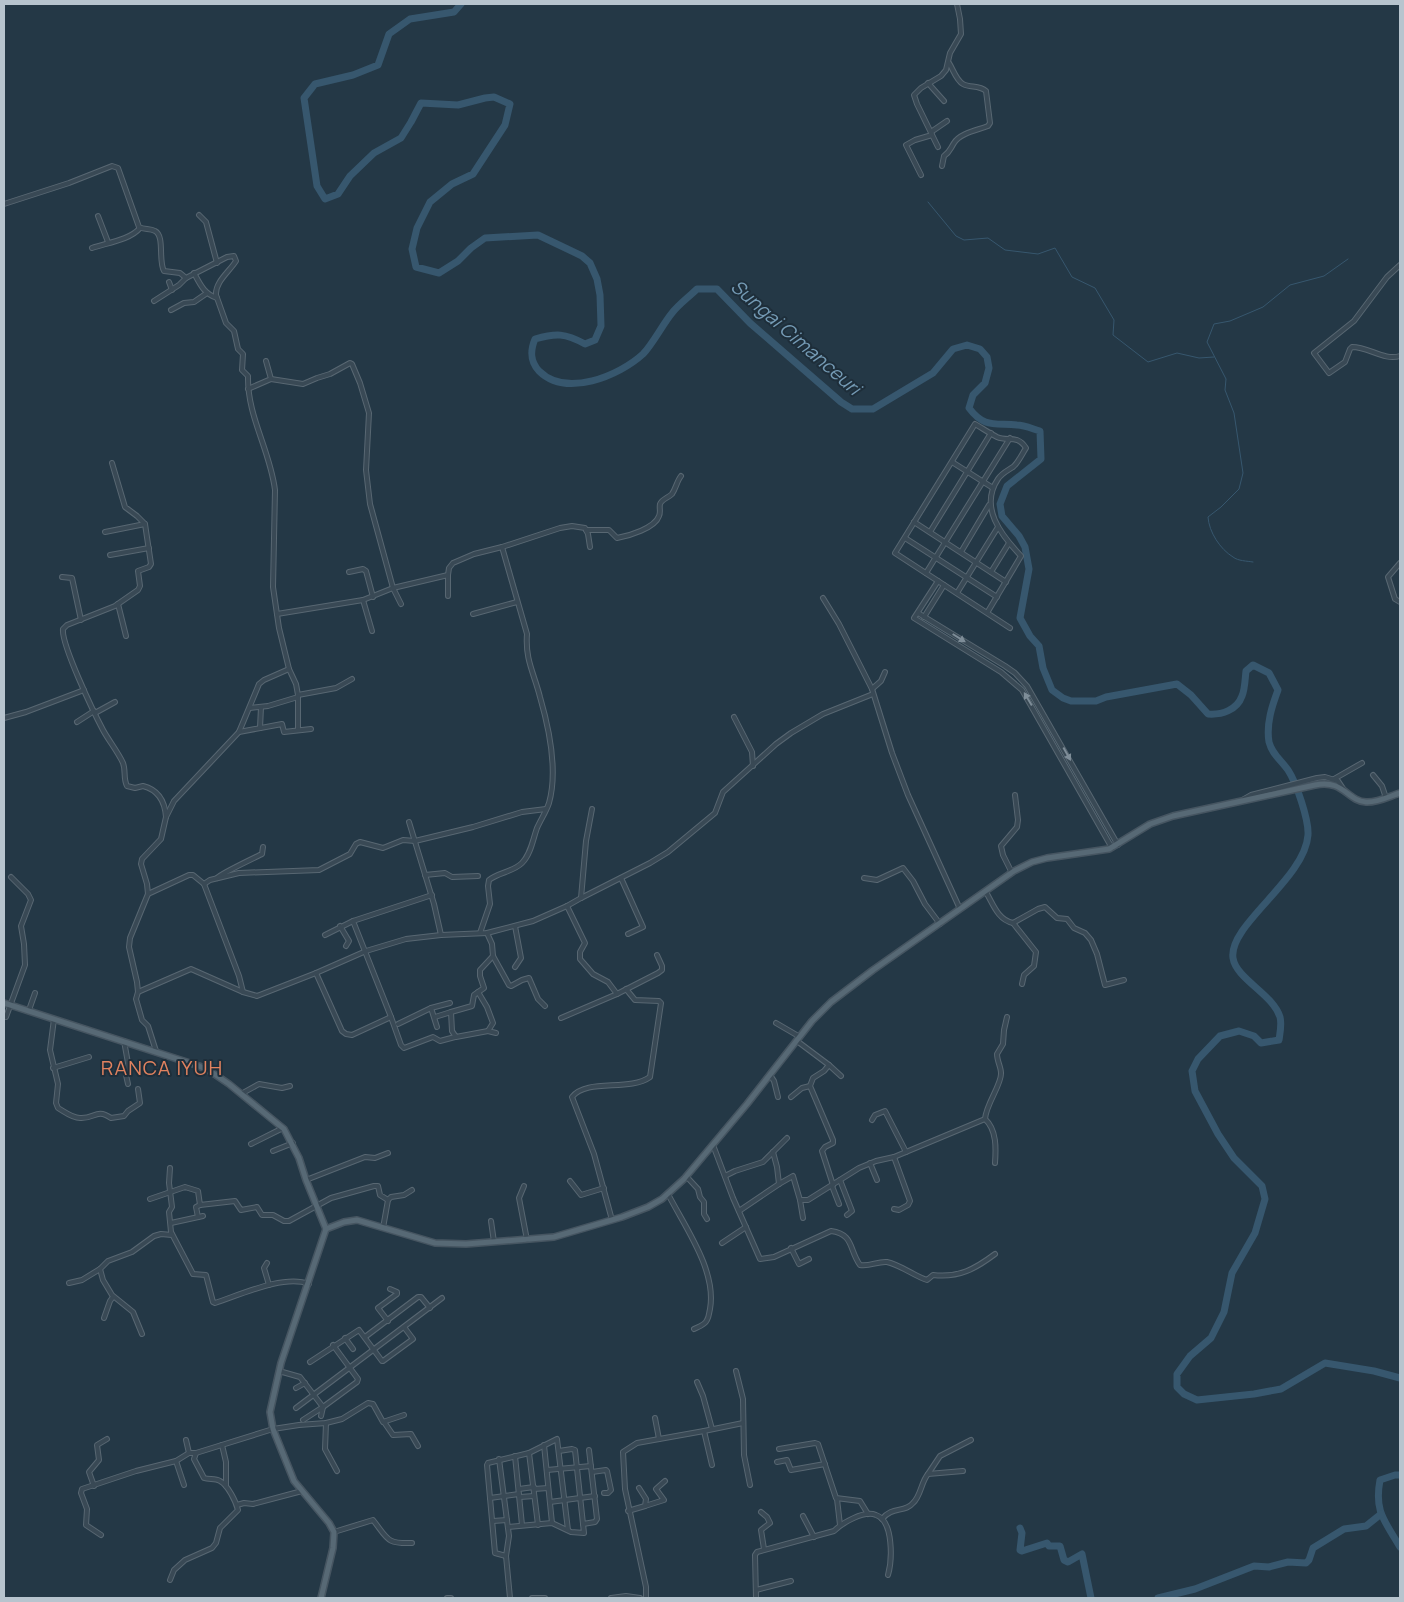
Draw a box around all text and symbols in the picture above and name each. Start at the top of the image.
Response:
water label: Sungai Cimanceuri [726,273,868,402]
one-way arrow [953,634,966,643]
one-way arrow [1023,692,1032,705]
one-way arrow [1063,747,1071,762]
district label: RANCA IYUH [101,1054,223,1081]

